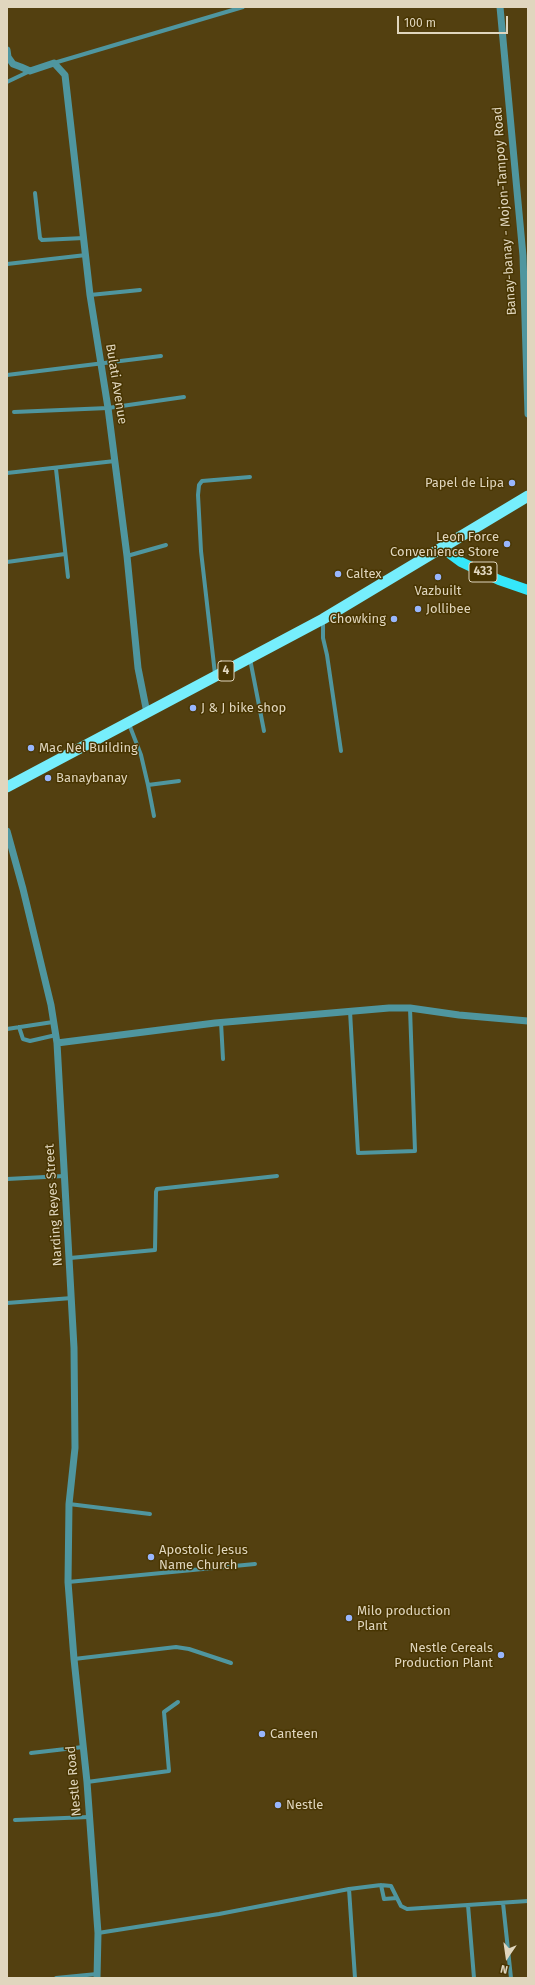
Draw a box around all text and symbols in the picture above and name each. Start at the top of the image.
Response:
scale bar [399,8,510,34]
text: 100 m [404,16,436,30]
street label: Banay-banay - Mojon-Tampoy Road [490,106,520,316]
street label: Bulati Avenue [102,343,130,425]
place label: Papel de Lipa [425,475,504,491]
marker: Papel de Lipa [507,478,517,488]
place label: Leon Force Convenience Store [390,529,499,560]
marker: Leon Force Convenience Store [502,539,512,549]
road number: 433 [469,562,497,582]
place label: Caltex [346,566,382,582]
marker: Caltex [333,569,343,579]
marker: Vazbuilt [433,572,443,582]
place label: Vazbuilt [415,583,461,599]
place label: Jollibee [426,601,471,617]
marker: Jollibee [413,604,423,614]
place label: Chowking [330,611,386,627]
marker: Chowking [389,614,399,624]
road number: 4 [218,661,234,681]
place label: J & J bike shop [201,700,286,716]
marker: J & J bike shop [188,703,198,713]
place label: Mac Nel Building [39,740,138,756]
marker: Mac Nel Building [26,743,36,753]
place label: Banaybanay [56,770,127,786]
marker: Banaybanay [43,773,53,783]
street label: Narding Reyes Street [42,1143,66,1267]
place label: Apostolic Jesus Name Church [159,1542,248,1573]
marker: Apostolic Jesus Name Church [146,1552,156,1562]
place label: Milo production Plant [357,1603,451,1634]
marker: Milo production Plant [344,1613,354,1623]
place label: Nestle Cereals Production Plant [394,1640,493,1671]
marker: Nestle Cereals Production Plant [496,1650,506,1660]
place label: Canteen [270,1726,318,1742]
marker: Canteen [257,1729,267,1739]
street label: Nestle Road [63,1745,85,1817]
place label: Nestle [286,1797,323,1813]
marker: Nestle [273,1800,283,1810]
north arrow [487,1937,527,1977]
text: N [499,1962,509,1976]

